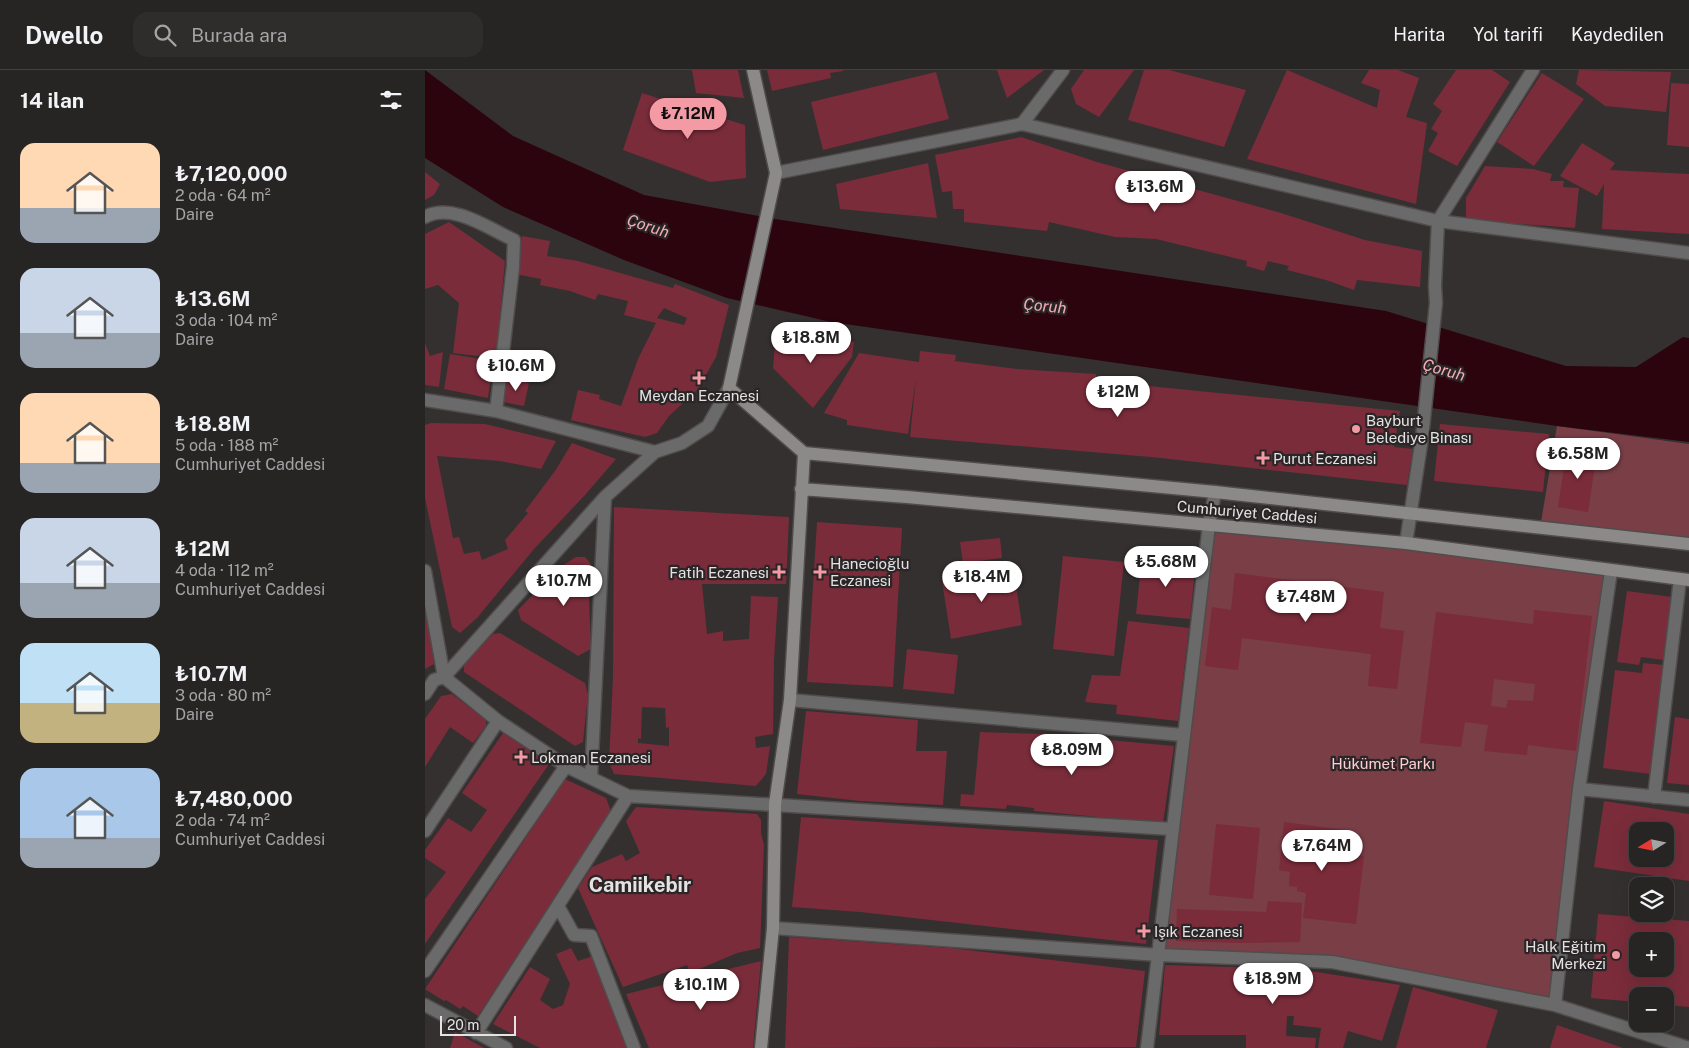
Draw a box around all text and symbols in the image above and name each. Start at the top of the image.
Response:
search box [133,12,483,57]
text: Dwello [25,21,103,49]
icon: search [151,21,179,49]
text: Burada ara [191,24,287,46]
text: Harita [1393,24,1445,45]
text: Yol tarifi [1473,24,1543,45]
text: Kaydedilen [1571,24,1664,45]
icon: filters [377,86,405,114]
text: 14 ilan [20,88,84,113]
pin: ₺7.12M [647,98,729,140]
text: ₺7.12M [661,104,715,123]
text: ₺7,120,000 [175,161,288,186]
icon: home [60,163,120,223]
pin: ₺13.6M [1114,170,1196,213]
text: ₺13.6M [1126,177,1184,196]
text: 2 oda · 64 m² [175,186,271,205]
text: Daire [175,205,214,224]
water label: Çoruh [624,210,672,242]
text: ₺13.6M [175,286,251,311]
icon: home [60,288,120,348]
water label: Çoruh [1022,294,1068,318]
text: 3 oda · 104 m² [175,311,277,330]
pin: ₺18.8M [770,322,852,364]
text: ₺18.8M [782,328,840,347]
text: Daire [175,330,214,349]
pin: ₺10.6M [475,350,557,392]
water label: Çoruh [1420,355,1468,385]
text: ₺10.6M [487,356,545,375]
marker: Meydan Eczanesi [693,372,705,384]
pin: ₺12M [1088,376,1148,418]
text: ₺12M [1097,382,1139,401]
place label: Meydan Eczanesi [639,387,759,404]
text: ₺18.8M [175,411,251,436]
place label: Bayburt Belediye Binası [1366,412,1472,446]
icon: home [60,413,120,473]
marker: Bayburt Belediye Binası [1350,423,1362,435]
text: 5 oda · 188 m² [175,436,278,455]
pin: ₺6.58M [1537,438,1619,480]
text: ₺6.58M [1547,444,1609,463]
place label: Purut Eczanesi [1273,450,1376,467]
marker: Purut Eczanesi [1257,452,1269,464]
text: Cumhuriyet Caddesi [175,455,325,474]
street label: Cumhuriyet Caddesi [1176,497,1318,527]
text: ₺12M [175,536,230,561]
icon: home [60,538,120,598]
pin: ₺5.68M [1125,546,1207,588]
text: ₺5.68M [1135,552,1197,571]
place label: Hanecioğlu Eczanesi [830,555,909,589]
pin: ₺18.4M [941,560,1023,603]
text: 4 oda · 112 m² [175,561,274,580]
pin: ₺10.7M [523,564,605,607]
place label: Fatih Eczanesi [669,564,769,581]
marker: Fatih Eczanesi [773,566,785,578]
marker: Hanecioğlu Eczanesi [814,566,826,578]
text: ₺18.4M [953,567,1011,586]
text: ₺10.7M [536,571,592,590]
text: Cumhuriyet Caddesi [175,580,325,599]
pin: ₺7.48M [1265,580,1347,623]
text: ₺7.48M [1277,587,1335,606]
text: ₺10.7M [175,661,248,686]
icon: home [60,663,120,723]
text: 3 oda · 80 m² [175,686,271,705]
text: Daire [175,705,214,724]
pin: ₺8.09M [1031,734,1113,776]
text: ₺8.09M [1041,740,1103,759]
place label: Lokman Eczanesi [531,749,651,766]
marker: Lokman Eczanesi [515,751,527,763]
park label: Hükümet Parkı [1331,755,1435,772]
text: ₺7,480,000 [175,786,293,811]
icon: home [60,788,120,848]
text: 2 oda · 74 m² [175,811,270,830]
north arrow [1629,822,1674,868]
map controls [1629,822,1674,1032]
text: Cumhuriyet Caddesi [175,830,325,849]
pin: ₺7.64M [1281,830,1363,872]
text: ₺7.64M [1293,836,1351,855]
district label: Camiikebir [589,873,691,897]
button: layers [1629,877,1674,922]
place label: Işık Eczanesi [1154,923,1243,940]
marker: Işık Eczanesi [1138,925,1150,937]
button: + [1629,932,1674,977]
place label: Halk Eğitim Merkezi [1525,938,1606,972]
marker: Halk Eğitim Merkezi [1610,949,1622,961]
pin: ₺18.9M [1232,962,1314,1005]
pin: ₺10.1M [660,968,742,1011]
text: ₺18.9M [1244,969,1302,988]
text: ₺10.1M [674,975,728,994]
button: − [1629,987,1674,1032]
scale bar [440,1013,516,1036]
text: 20 m [447,1017,479,1033]

